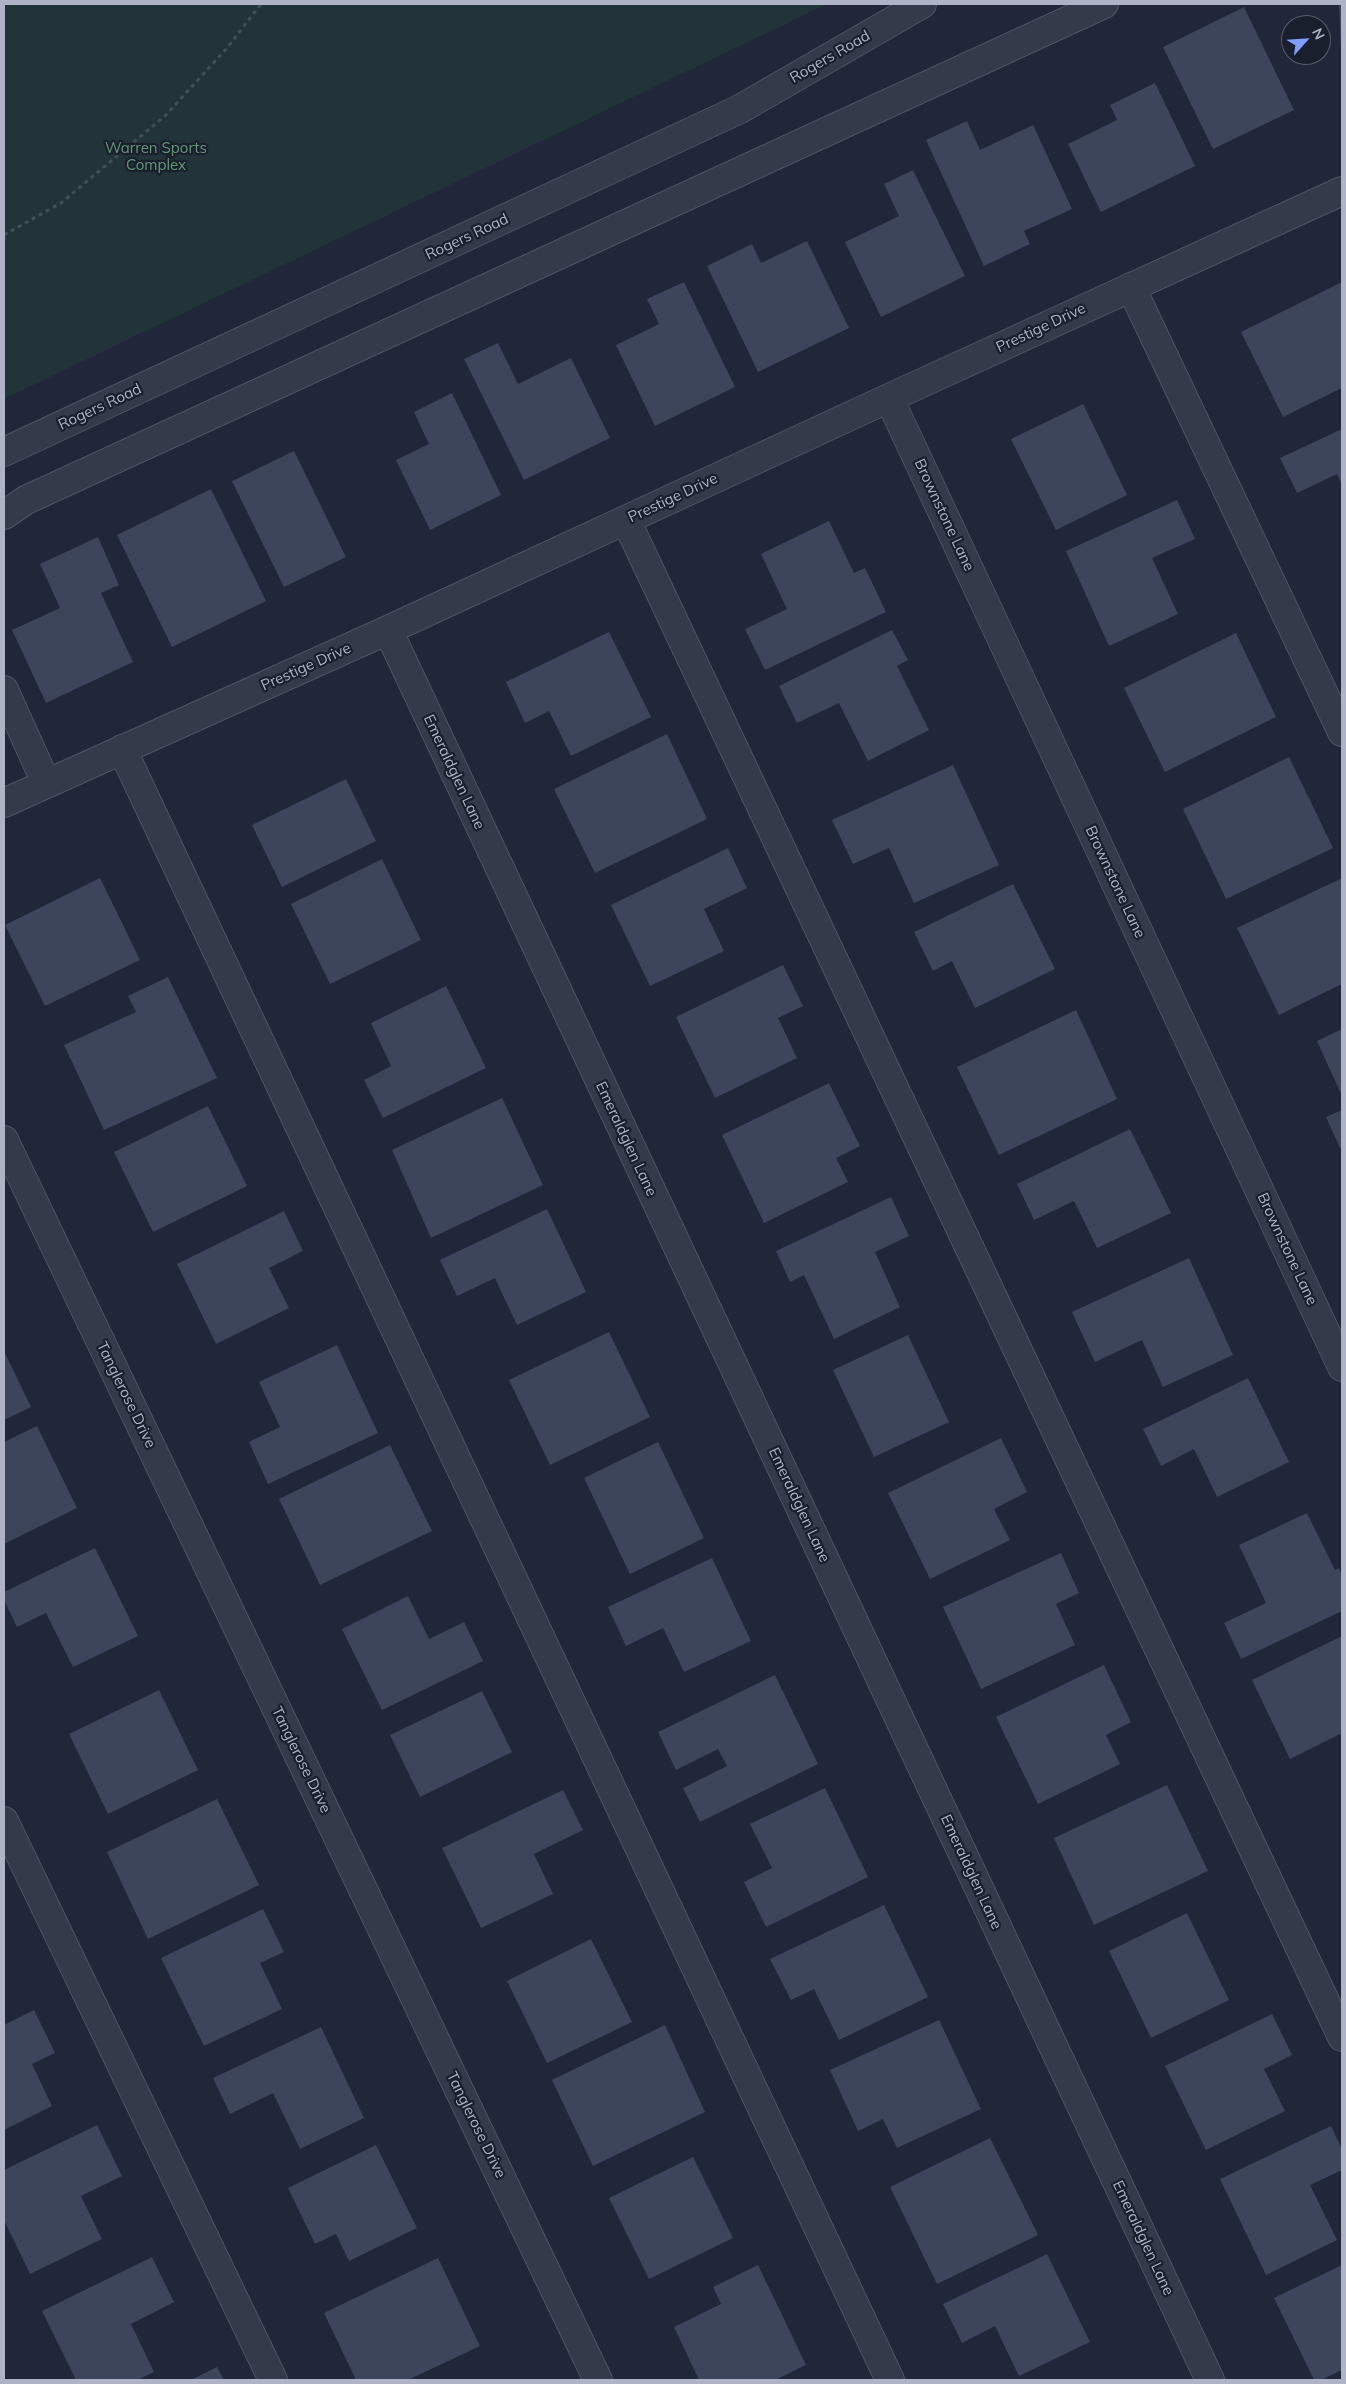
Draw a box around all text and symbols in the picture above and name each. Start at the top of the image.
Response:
north arrow [1281,15,1331,65]
text: N [1308,25,1329,43]
street label: Rogers Road [787,27,873,87]
park label: Warren Sports Complex [105,139,207,174]
street label: Rogers Road [423,210,511,264]
street label: Prestige Drive [993,299,1089,357]
street label: Rogers Road [56,380,144,434]
street label: Brownstone Lane [910,456,978,574]
street label: Prestige Drive [625,469,721,527]
street label: Prestige Drive [258,639,354,695]
street label: Emeraldglen Lane [419,712,489,832]
street label: Brownstone Lane [1081,823,1149,941]
street label: Emeraldglen Lane [591,1079,661,1199]
street label: Brownstone Lane [1253,1190,1321,1308]
street label: Tanglerose Drive [92,1339,160,1451]
street label: Emeraldglen Lane [764,1445,834,1565]
street label: Tanglerose Drive [267,1704,335,1816]
street label: Emeraldglen Lane [936,1812,1006,1932]
street label: Tanglerose Drive [442,2069,510,2181]
street label: Emeraldglen Lane [1108,2178,1178,2298]

